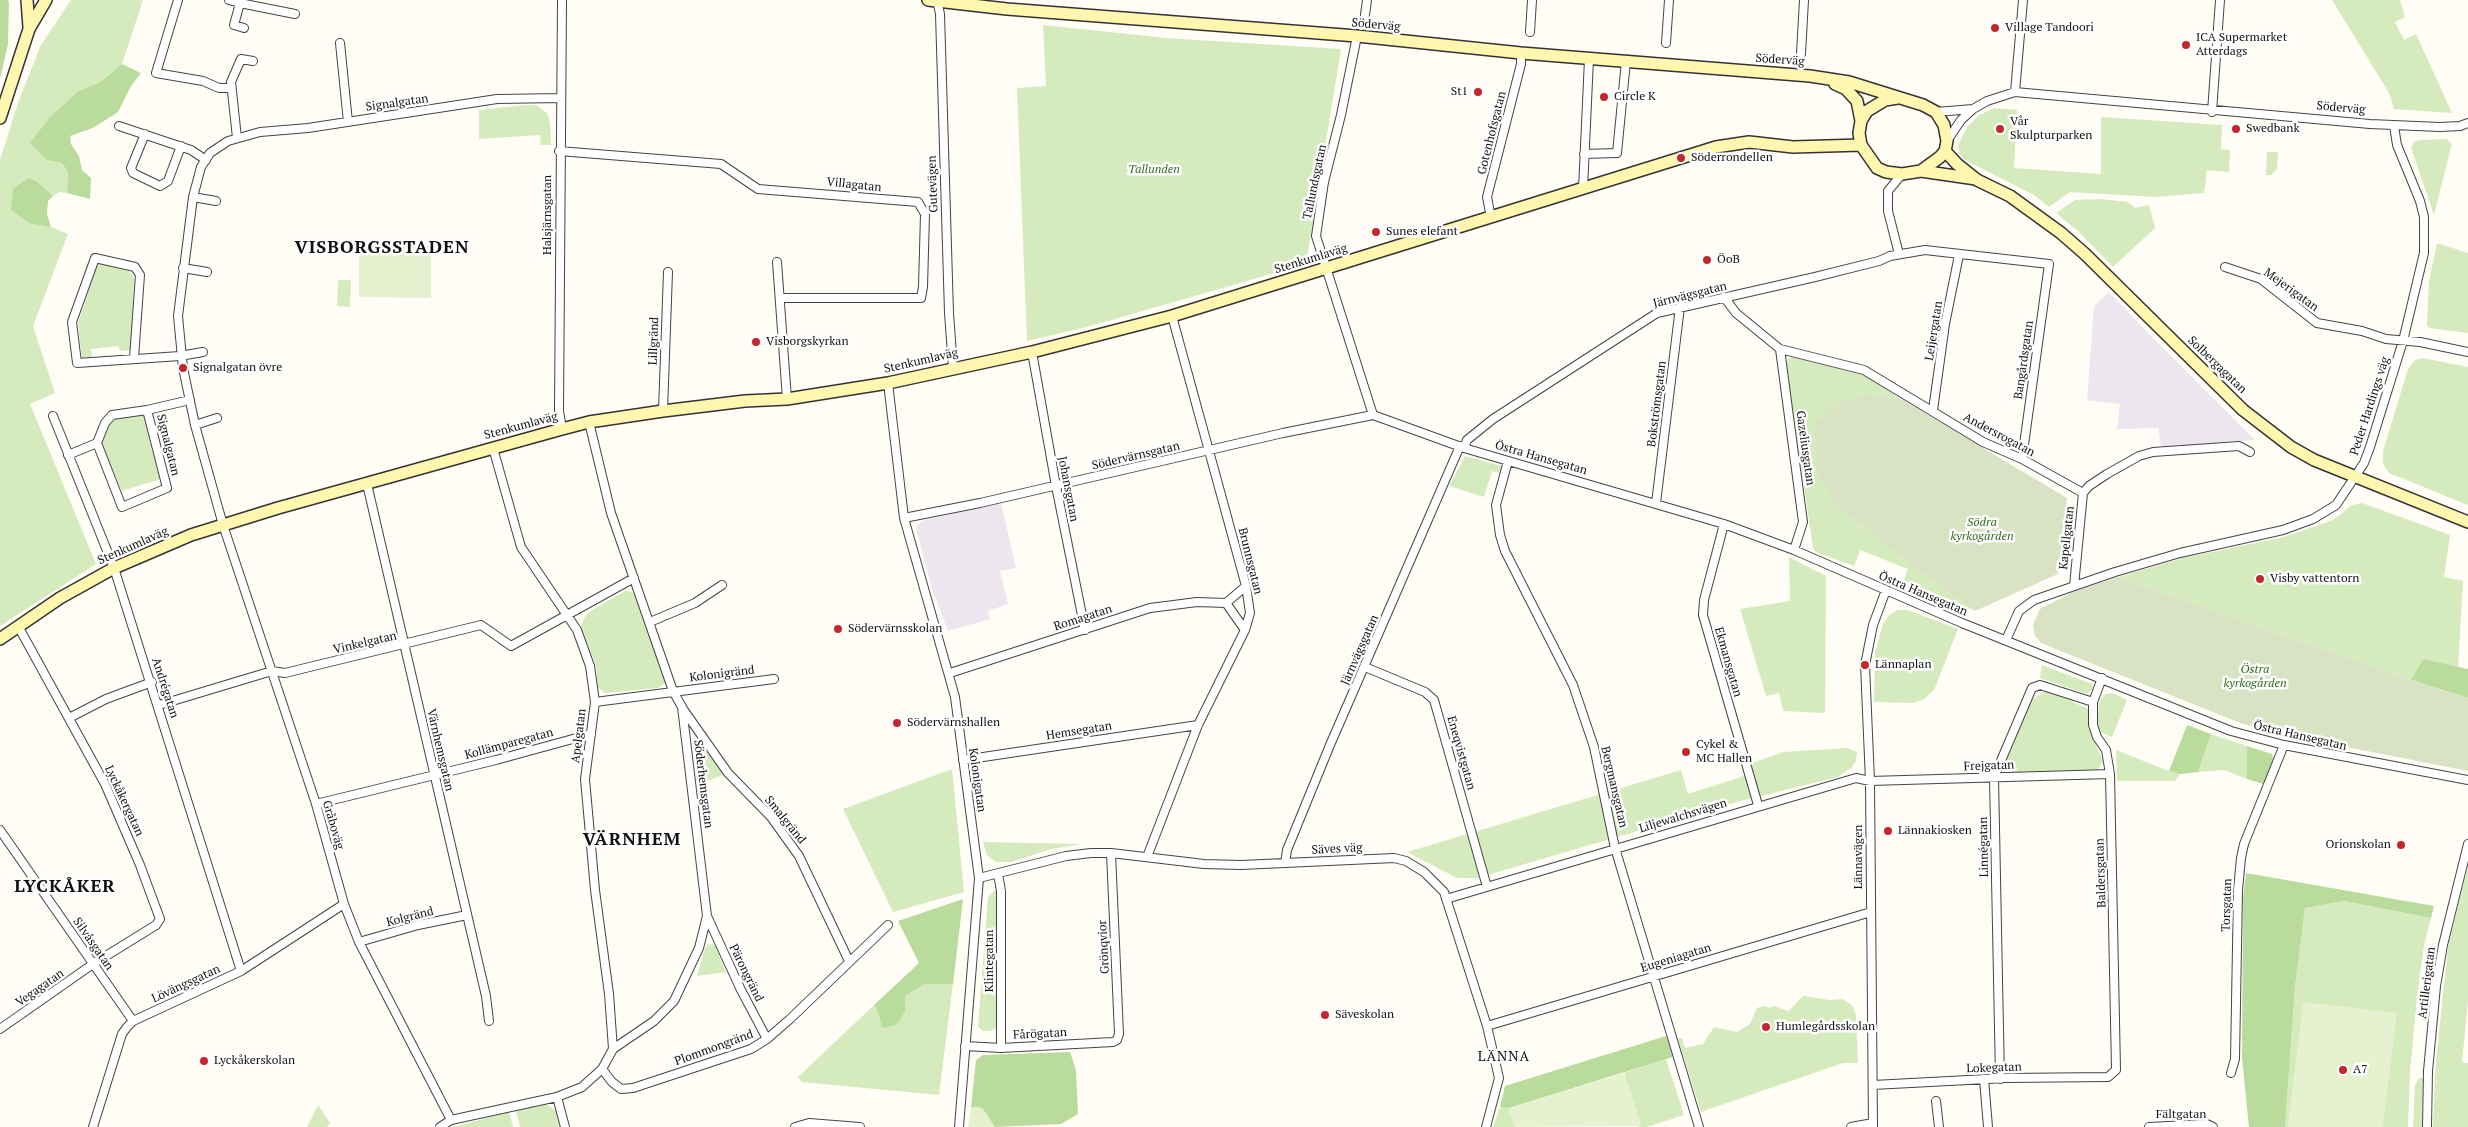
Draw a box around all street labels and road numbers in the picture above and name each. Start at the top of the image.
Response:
street label: Söderväg [1351,16,1401,34]
street label: Söderväg [1755,51,1805,69]
street label: Gotenhofsgatan [1475,90,1509,176]
street label: Signalgatan [365,91,429,115]
street label: Söderväg [2316,99,2366,117]
street label: Tallundsgatan [1300,143,1330,221]
street label: Gutevägen [925,155,941,213]
street label: Halsjärnsgatan [541,175,555,255]
street label: Villagatan [826,175,882,195]
street label: Stenkumlaväg [1273,241,1349,277]
street label: Mejerigatan [2261,265,2321,315]
street label: Järnvägsgatan [1652,279,1728,311]
street label: Leijergatan [1922,300,1946,362]
street label: Lillgränd [646,317,662,365]
street label: Bangårdsgatan [2011,320,2037,400]
street label: Solbergagatan [2185,333,2249,397]
street label: Stenkumlaväg [883,345,959,377]
street label: Peder Hardings väg [2347,355,2393,457]
street label: Bokströmsgatan [1645,360,1669,448]
street label: Stenkumlaväg [483,409,559,443]
street label: Gazeliusgatan [1793,410,1817,486]
street label: Andersrogatan [1961,410,2037,460]
street label: Signalgatan [153,413,183,477]
street label: Östra Hansegatan [1493,438,1589,478]
street label: Södervärnsgatan [1091,439,1181,473]
street label: Johansgatan [1055,455,1081,523]
street label: Kapellgatan [2057,505,2077,571]
street label: Stenkumlaväg [96,524,170,568]
street label: Brunnsgatan [1235,526,1265,596]
street label: Östra Hansegatan [1876,569,1970,619]
street label: Romagatan [1052,602,1114,634]
street label: Järnvägsgatan [1338,613,1382,687]
street label: Ekmansgatan [1711,625,1745,699]
street label: Vinkelgatan [332,629,398,657]
street label: Andrégatan [148,656,182,720]
street label: Kolonigränd [689,663,755,685]
street label: Värnhemsgatan [424,707,456,793]
street label: Apelgatan [569,708,589,764]
street label: Eneqvistgatan [1444,714,1478,792]
street label: Östra Hansegatan [2252,718,2348,754]
street label: Hemsegatan [1045,719,1113,743]
street label: Kollämparegatan [463,725,555,763]
street label: Söderhemsgatan [690,739,716,829]
street label: Bergmansgatan [1598,745,1630,829]
street label: Kolonigatan [965,747,989,813]
street label: Frejgatan [1963,758,2015,774]
street label: Lyckåkergatan [101,763,147,839]
street label: Smalgränd [761,793,809,847]
street label: Liljewalchsvägen [1637,796,1729,836]
street label: Gråboväg [319,799,347,851]
street label: Linnégatan [1976,817,1992,877]
street label: Lännavägen [1852,825,1866,889]
street label: Baldersgatan [2093,838,2109,908]
street label: Säves väg [1311,840,1363,858]
street label: Torsgatan [2219,878,2235,932]
street label: Kolgränd [385,904,435,930]
street label: Silvåsgatan [70,915,116,973]
street label: Grönqvior [1095,920,1113,974]
street label: Klintegatan [983,930,997,992]
street label: Eugeniagatan [1639,940,1713,976]
street label: Pärongränd [726,942,766,1004]
street label: Artillerigatan [2415,946,2439,1020]
street label: Lövängsgatan [150,962,222,1006]
street label: Vegagatan [13,966,67,1010]
street label: Fårögatan [1013,1025,1067,1043]
street label: Plommongränd [673,1027,755,1069]
street label: Lokegatan [1966,1060,2022,1076]
street label: Fältgatan [2156,1108,2206,1122]

